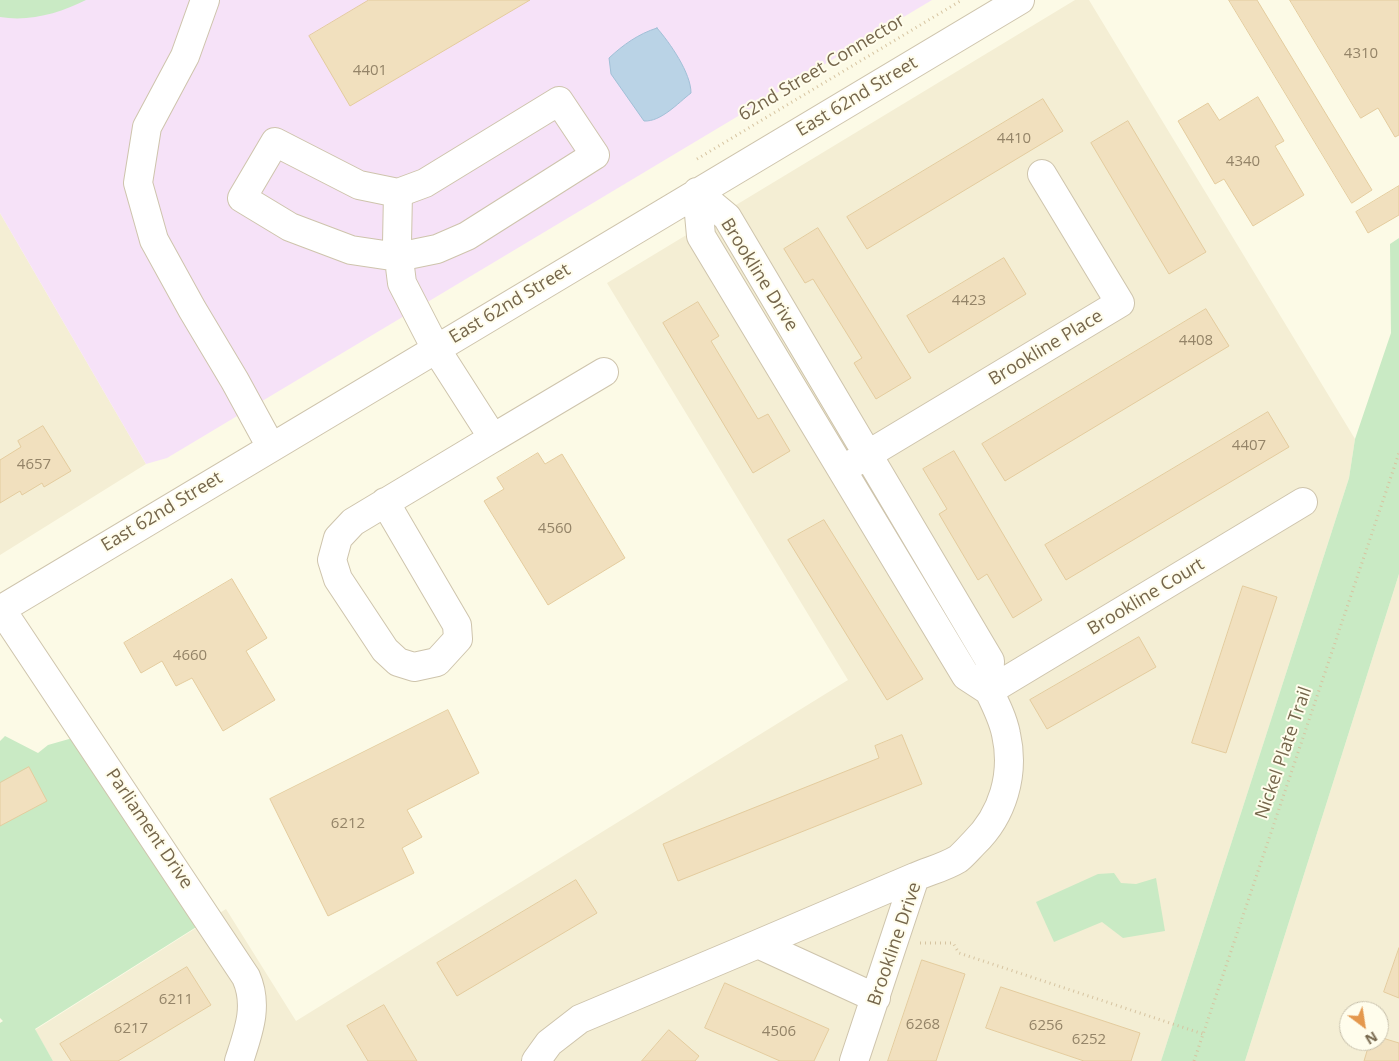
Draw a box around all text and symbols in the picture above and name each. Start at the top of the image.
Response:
street label: 62nd Street Connector [735,10,909,126]
house number: 4310 [1344,45,1378,63]
street label: East 62nd Street [793,52,921,142]
house number: 4401 [353,62,387,80]
house number: 4410 [997,130,1031,148]
house number: 4340 [1226,153,1260,171]
street label: Brookline Drive [716,215,802,335]
street label: East 62nd Street [446,259,574,349]
house number: 4423 [952,292,986,310]
street label: Brookline Place [985,305,1107,391]
house number: 4408 [1179,332,1213,350]
house number: 4407 [1232,437,1266,455]
house number: 4657 [17,456,51,474]
street label: East 62nd Street [98,467,226,557]
house number: 4560 [538,520,572,538]
street label: Brookline Court [1084,554,1208,640]
house number: 4660 [173,647,207,665]
street label: Nickel Plate Trail [1251,684,1317,822]
street label: Parliament Drive [101,765,197,893]
house number: 6212 [331,815,365,833]
street label: Brookline Drive [864,879,926,1009]
house number: 6211 [159,991,193,1009]
north arrow [1339,1001,1389,1051]
house number: 6268 [906,1016,940,1034]
house number: 6256 [1029,1017,1063,1035]
house number: 6217 [114,1020,148,1038]
house number: 4506 [762,1023,796,1041]
text: N [1362,1027,1381,1050]
house number: 6252 [1072,1031,1106,1049]

